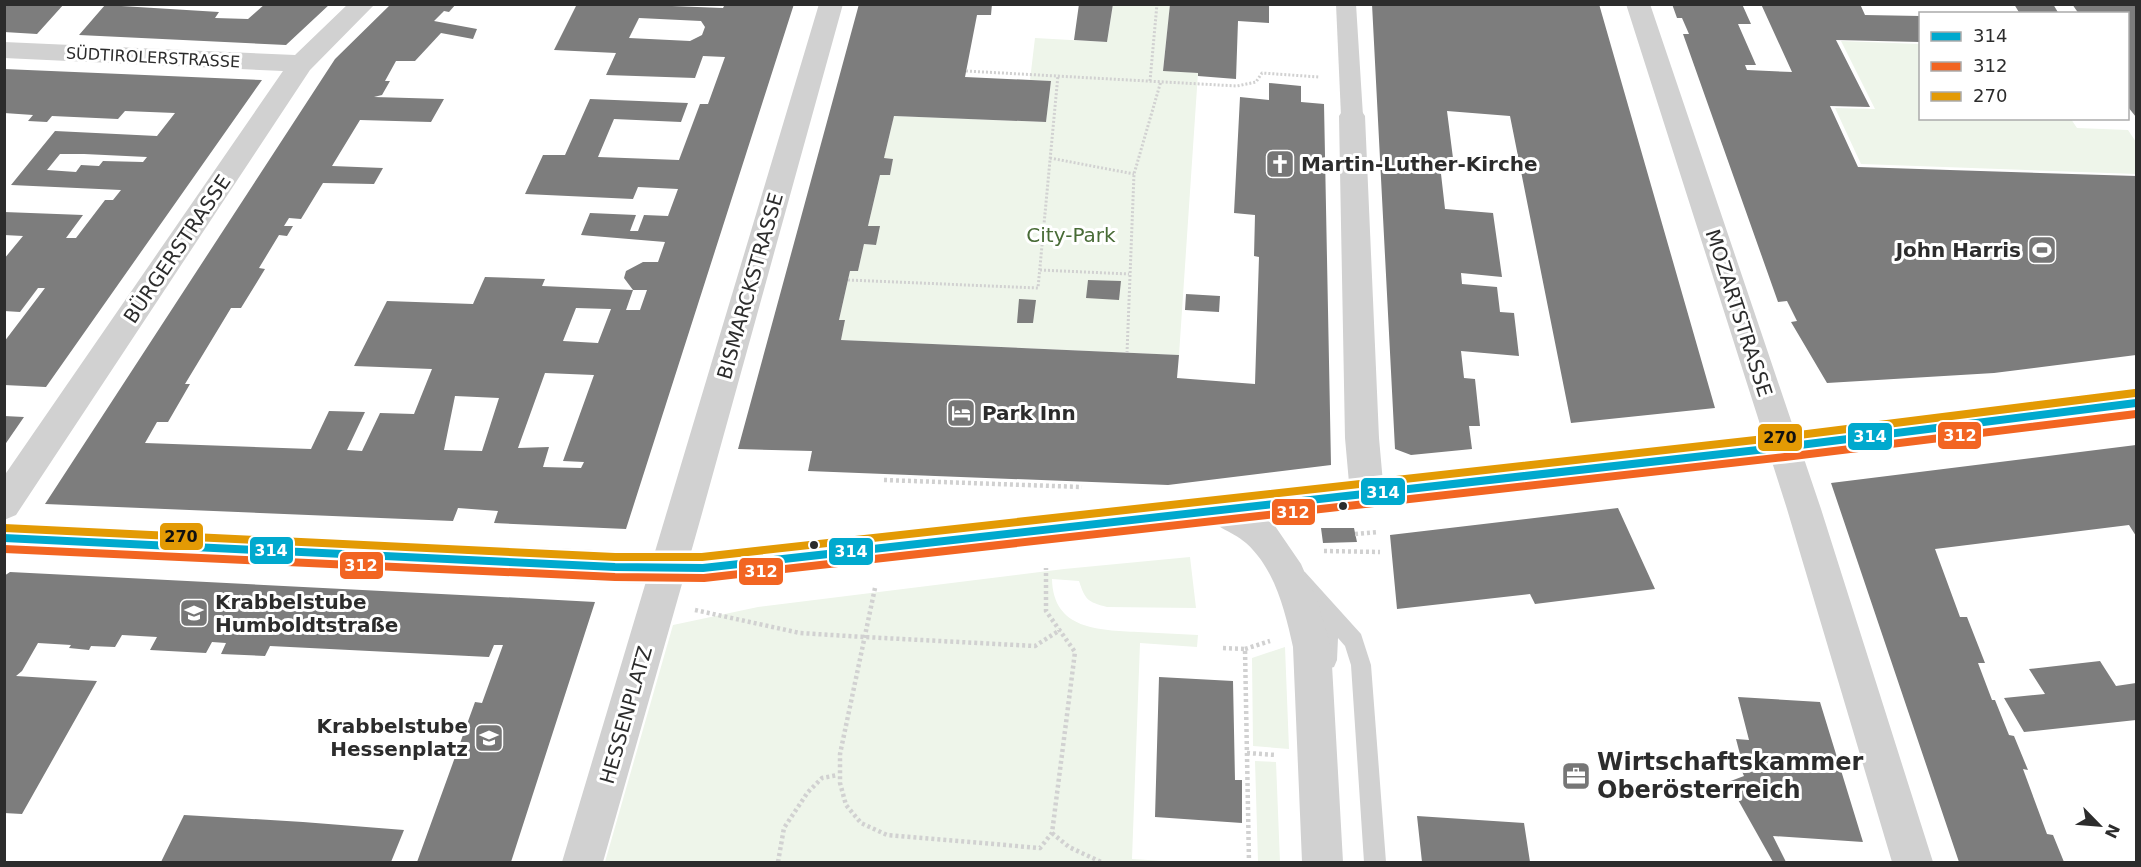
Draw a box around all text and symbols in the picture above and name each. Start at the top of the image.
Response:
legend [1919,12,2129,120]
text: 314 [1973,25,2007,46]
street label: SÜDTIROLERSTRASSE [65,43,241,72]
text: 312 [1973,55,2007,76]
text: 270 [1973,85,2007,106]
church icon: Martin-Luther-Kirche [1264,148,1296,180]
place label: Martin-Luther-Kirche [1301,152,1538,176]
street label: BÜRGERSTRASSE [118,170,236,328]
street label: BISMARCKSTRASSE [712,190,788,382]
park label: City-Park [1026,223,1116,247]
street label: MOZARTSTRASSE [1701,226,1777,400]
sports icon: John Harris [2026,234,2058,266]
place label: John Harris [1894,238,2021,262]
hotel icon: Park Inn [945,397,977,429]
place label: Park Inn [982,401,1076,425]
line badge: 312 [1937,421,1982,450]
line badge: 314 [1847,422,1893,451]
line badge: 270 [1757,423,1803,452]
text: 312 [1943,426,1977,445]
text: 314 [1853,427,1887,446]
text: 270 [1763,428,1797,447]
line badge: 314 [1360,477,1406,506]
text: 314 [1366,483,1400,502]
line badge: 312 [1271,498,1316,526]
unlabelled marker [1337,500,1349,512]
text: 312 [1276,503,1310,522]
line badge: 270 [159,522,204,551]
text: 270 [164,527,198,546]
line badge: 314 [249,536,294,565]
line badge: 314 [828,537,874,566]
unlabelled marker [808,539,820,551]
text: 314 [254,541,288,560]
text: 314 [834,542,868,561]
line badge: 312 [339,551,384,580]
text: 312 [344,556,378,575]
line badge: 312 [738,557,784,586]
text: 312 [744,562,778,581]
place label: Krabbelstube Humboldtstraße [215,590,398,637]
school or university icon: Krabbelstube Humboldtstraße [178,597,210,629]
street label: HESSENPLATZ [595,643,657,787]
place label: Krabbelstube Hessenplatz [317,714,468,761]
school or university icon: Krabbelstube Hessenplatz [473,722,505,754]
place label: Wirtschaftskammer Oberösterreich [1597,748,1863,804]
office icon: Wirtschaftskammer Oberösterreich [1560,760,1592,792]
north arrow [2069,795,2129,855]
text: N [2101,821,2124,841]

